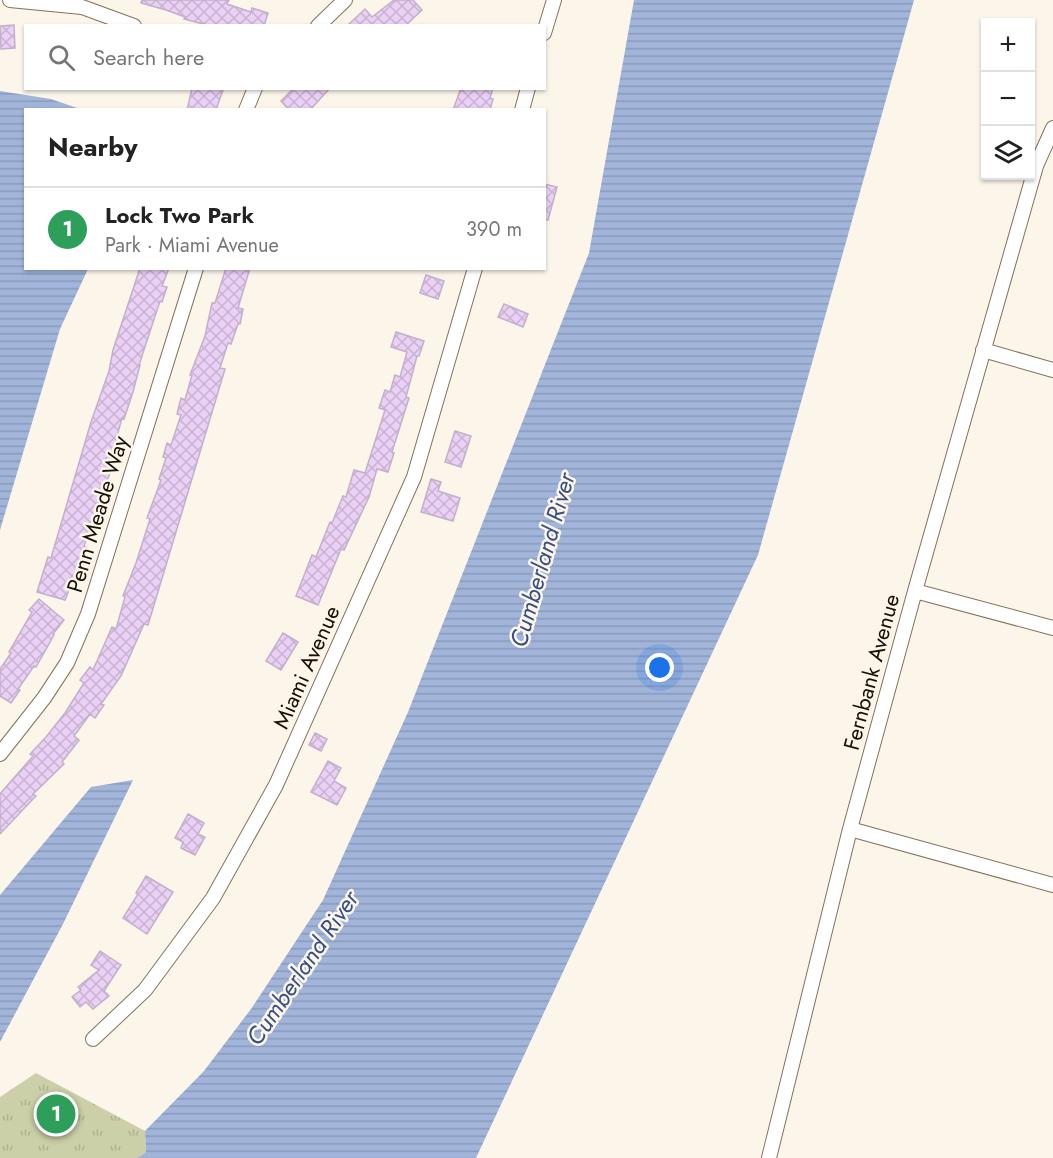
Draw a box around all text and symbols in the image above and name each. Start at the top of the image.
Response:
map controls [981,18,1035,180]
button: + [981,18,1035,72]
search box [24,24,546,90]
icon: search [45,41,78,74]
text: Search here [93,41,204,73]
button: − [981,72,1035,126]
button: layers [981,126,1035,180]
text: Nearby [48,128,137,166]
text: Lock Two Park [105,199,254,231]
text: 1 [62,215,73,244]
text: 390 m [466,215,522,244]
text: Park · Miami Avenue [105,231,279,260]
street label: Penn Meade Way [58,431,136,596]
water label: Cumberland River [500,467,584,651]
street label: Fernbank Avenue [835,590,907,754]
street label: Miami Avenue [265,600,347,734]
your location [645,653,674,682]
water label: Cumberland River [237,882,368,1052]
pin: 1 [36,1092,76,1136]

